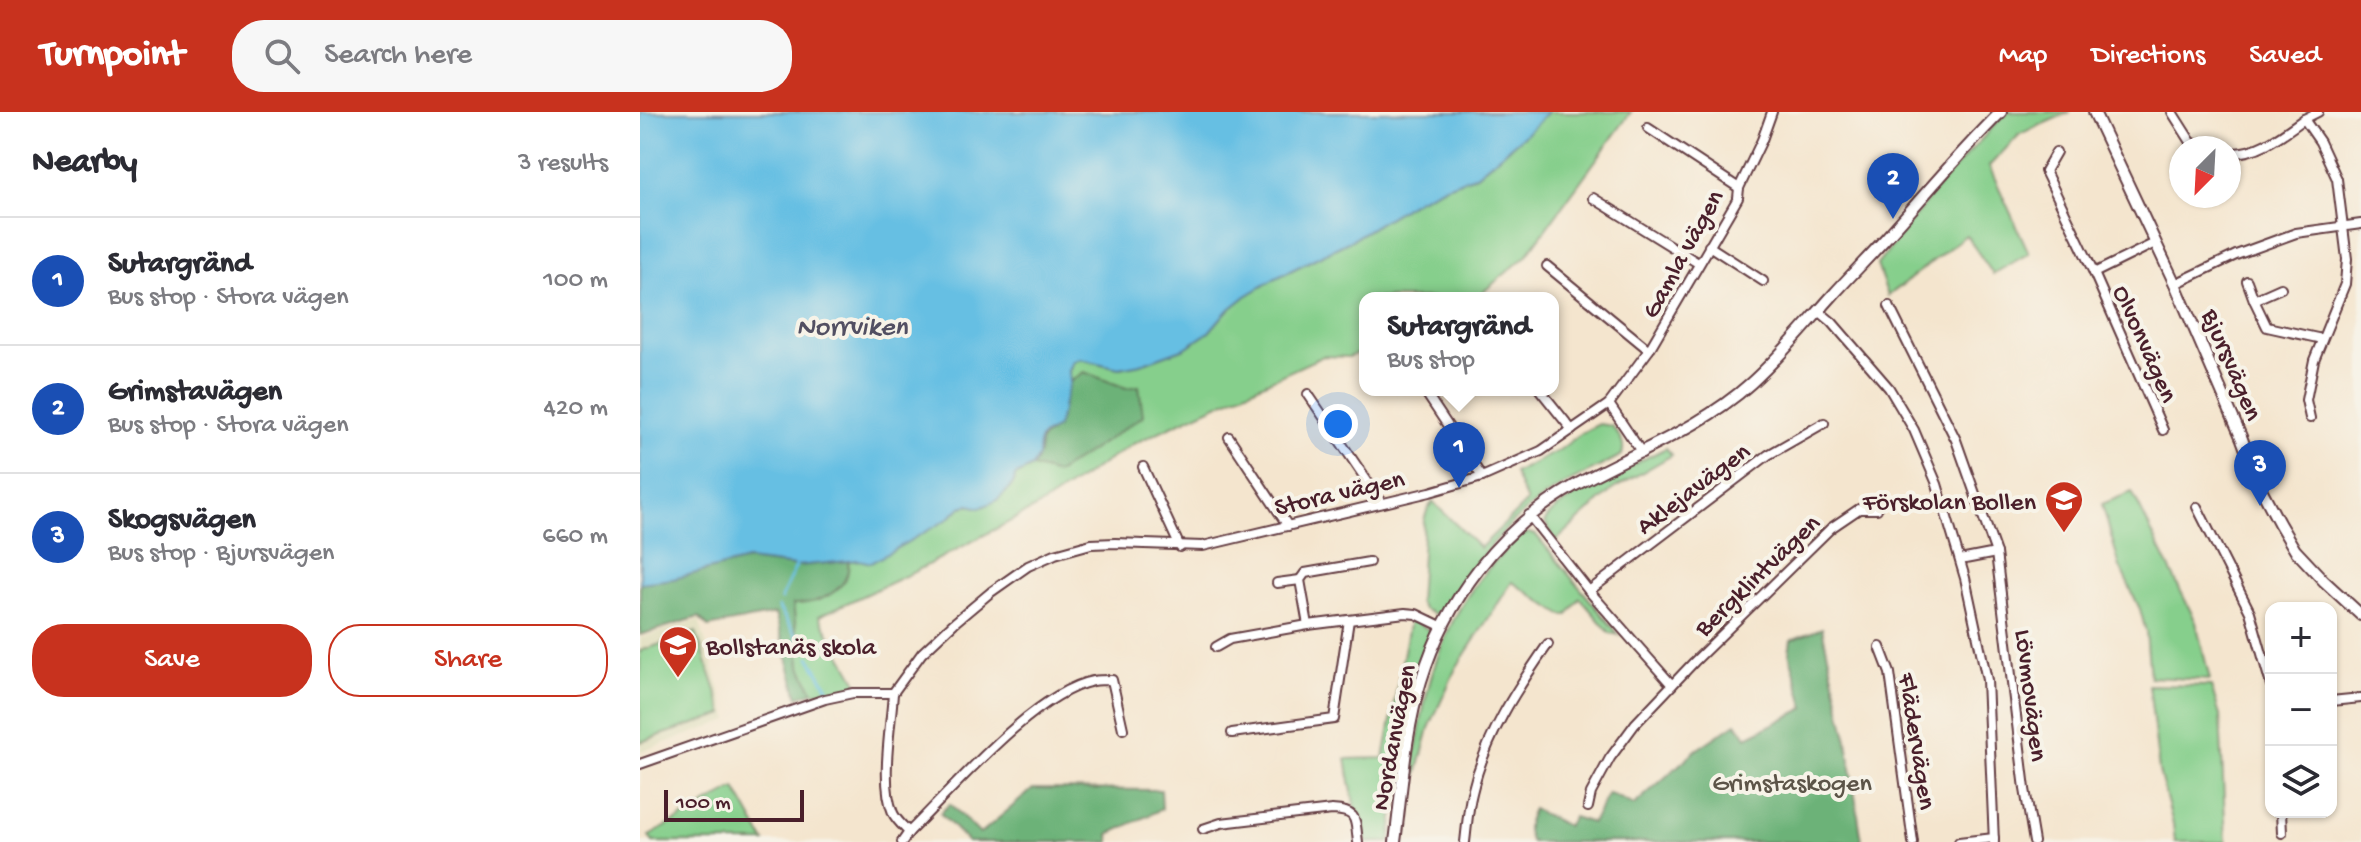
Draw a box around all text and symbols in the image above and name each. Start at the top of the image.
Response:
search box [232,20,792,92]
text: Turnpoint [40,34,184,78]
icon: search [260,34,304,78]
text: Search here [324,39,472,74]
text: Map [1999,40,2047,73]
text: Directions [2091,40,2205,73]
text: Saved [2249,40,2321,73]
north arrow [2169,136,2241,208]
text: Nearby [32,144,137,184]
text: 3 results [518,149,608,180]
pin: 2 [1867,153,1919,219]
street label: Gamla vägen [1637,185,1733,325]
text: Sutargränd [108,248,252,283]
text: 1 [53,266,63,297]
text: 100 m [543,266,608,297]
street label: Olvonvägen [2103,281,2183,409]
text: Bus stop · Stora vägen [108,283,349,314]
popup [1359,292,1559,396]
street label: Bjursvägen [2192,304,2267,427]
text: Sutargränd [1387,311,1531,346]
water label: Norrviken [796,312,908,345]
text: Bus stop [1387,346,1475,377]
text: Grimstavägen [108,376,282,411]
text: 2 [52,394,64,425]
text: 420 m [544,394,608,425]
your location [1318,404,1358,444]
text: Bus stop · Stora vägen [108,411,349,442]
pin: 1 [1433,422,1485,488]
street label: Aklejavägen [1632,437,1758,543]
pin: 3 [2234,440,2286,506]
street label: Stora vägen [1272,465,1409,525]
school or university icon: Förskolan Bollen [2043,479,2085,534]
place label: Förskolan Bollen [1862,489,2037,520]
text: Skogsvägen [108,504,256,539]
street label: Bergklintvägen [1689,509,1829,646]
text: 3 [51,522,65,553]
text: 660 m [542,522,608,553]
text: Bus stop · Bjursvägen [108,539,334,570]
map controls [2265,602,2337,818]
button: + [2265,602,2337,674]
button: Save [32,624,312,697]
button: Share [328,624,608,697]
school or university icon: Bollstanäs skola [657,624,699,679]
street label: Lövmovägen [2005,628,2052,764]
place label: Bollstanäs skola [705,634,878,665]
street label: Nordanvägen [1367,662,1426,814]
street label: Flädervägen [1888,670,1941,813]
button: − [2265,674,2337,746]
button: layers [2265,746,2337,818]
park label: Grimstaskogen [1712,770,1872,801]
scale bar [664,786,804,822]
text: 100 m [676,791,731,817]

